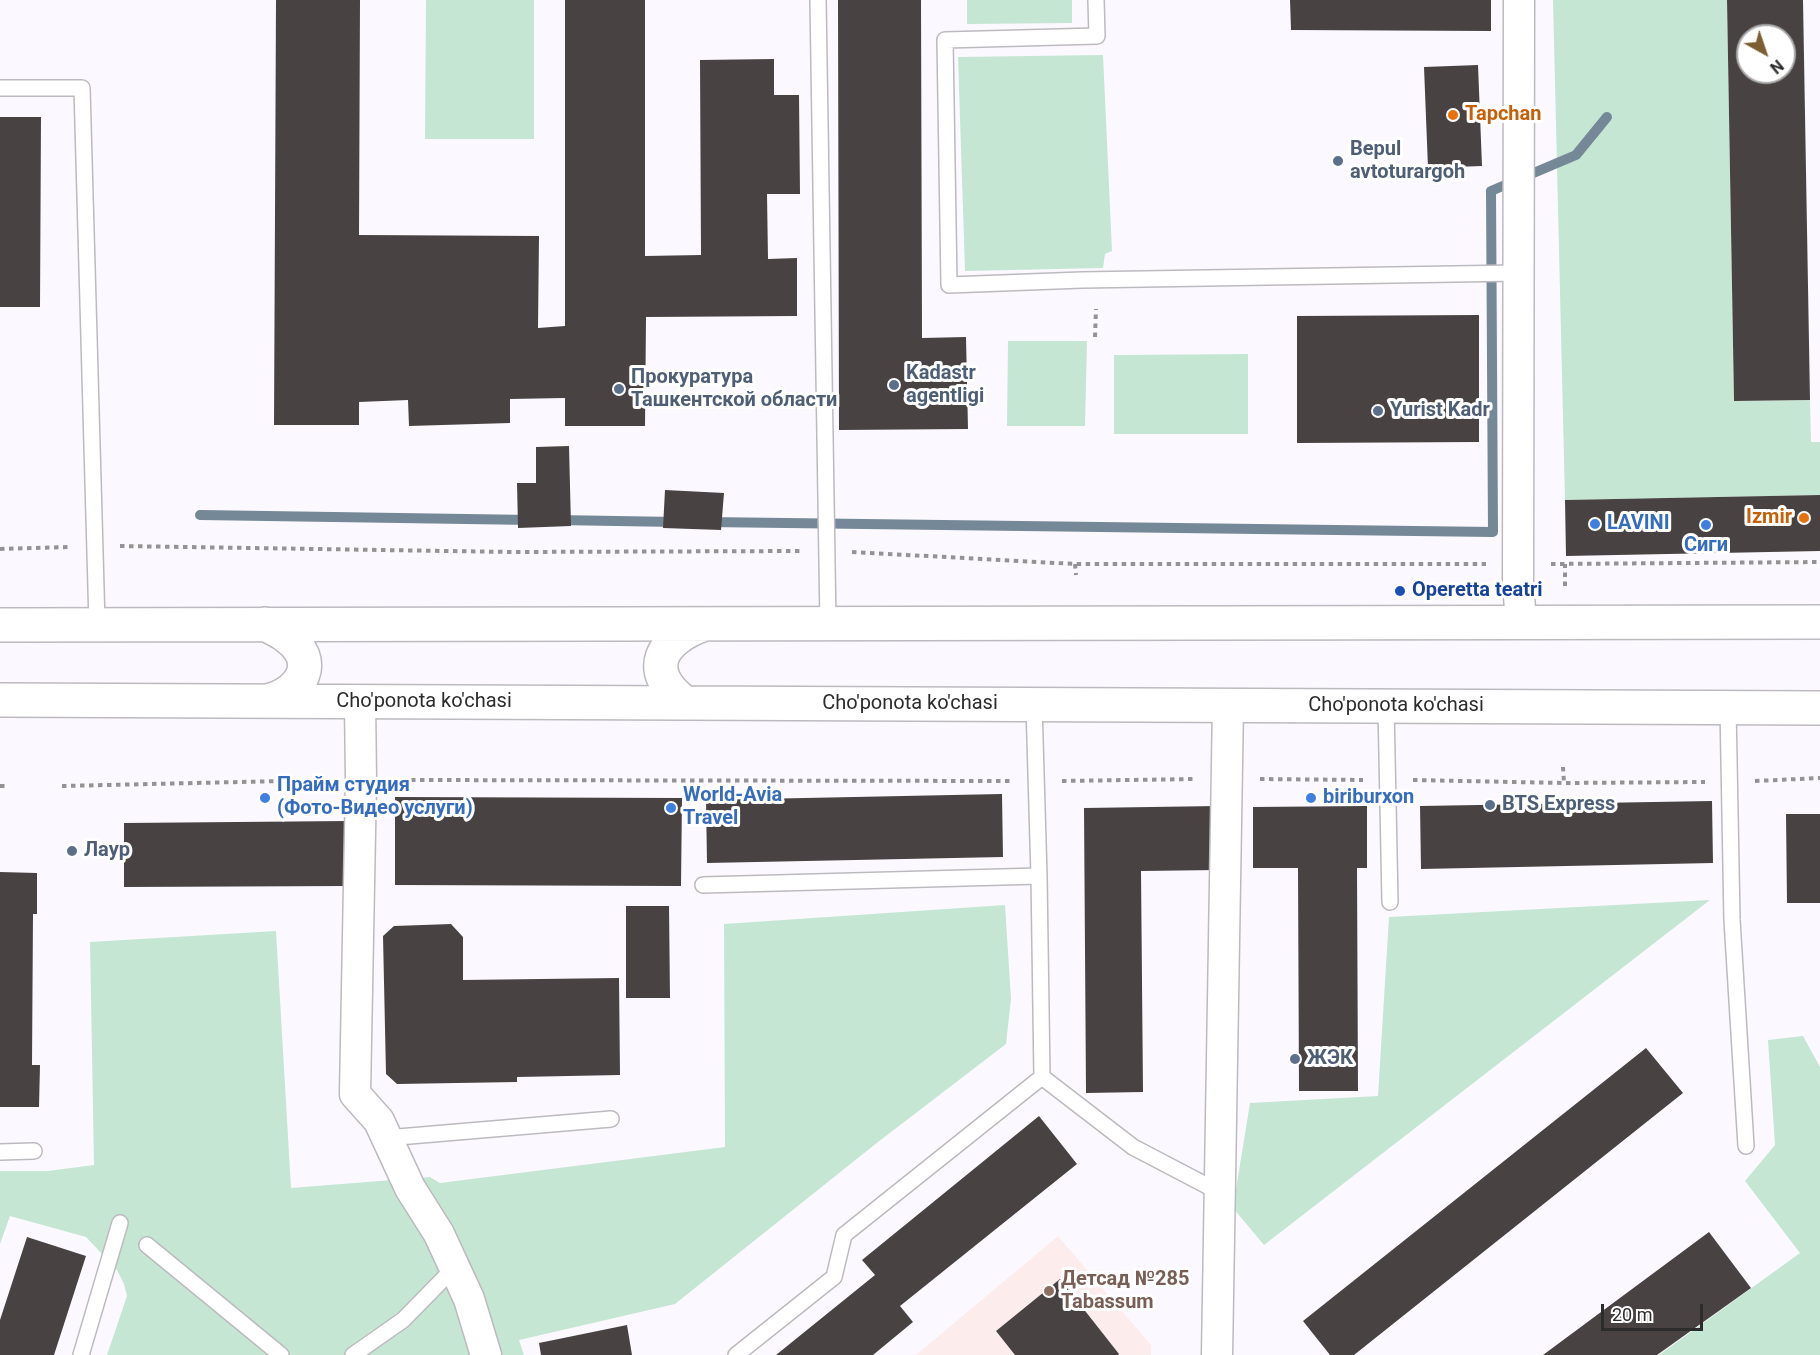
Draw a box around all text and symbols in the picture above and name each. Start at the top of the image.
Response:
north arrow [1736,24,1796,84]
text: N [1766,56,1787,78]
place label: Tapchan [1465,103,1541,127]
marker: Tapchan [1446,108,1460,122]
place label: Bepul avtoturargoh [1350,138,1465,185]
marker: Bepul avtoturargoh [1331,154,1345,168]
place label: Kadastr agentligi [906,362,984,409]
place label: Прокуратура Ташкентской области [631,366,837,413]
marker: Kadastr agentligi [887,378,901,392]
marker: Прокуратура Ташкентской области [612,382,626,396]
place label: Yurist Kadr [1390,399,1490,423]
marker: Yurist Kadr [1371,404,1385,418]
place label: Izmir [1746,506,1792,530]
marker: Izmir [1797,511,1811,525]
place label: LAVINI [1607,512,1670,536]
marker: LAVINI [1588,517,1602,531]
marker: Сиги [1699,518,1713,532]
place label: Сиги [1684,534,1728,558]
place label: Operetta teatri [1412,579,1543,603]
marker: Operetta teatri [1393,584,1407,598]
street label: Cho'ponota ko'chasi [336,690,512,714]
street label: Cho'ponota ko'chasi [822,692,998,716]
street label: Cho'ponota ko'chasi [1308,694,1484,718]
place label: Прайм студия (Фото-Видео услуги) [277,774,473,821]
place label: World-Avia Travel [683,784,782,831]
place label: biriburxon [1323,786,1414,810]
marker: Прайм студия (Фото-Видео услуги) [258,791,272,805]
marker: biriburxon [1304,791,1318,805]
place label: BTS Express [1502,793,1615,817]
marker: BTS Express [1483,798,1497,812]
marker: World-Avia Travel [664,801,678,815]
place label: Лаур [84,839,130,863]
marker: Лаур [65,844,79,858]
place label: ЖЭК [1307,1047,1353,1071]
marker: ЖЭК [1288,1052,1302,1066]
place label: Детсад №285 Tabassum [1061,1268,1190,1315]
marker: Детсад №285 Tabassum [1042,1284,1056,1298]
scale bar [1604,1292,1706,1330]
text: 20 m [1612,1304,1652,1325]

